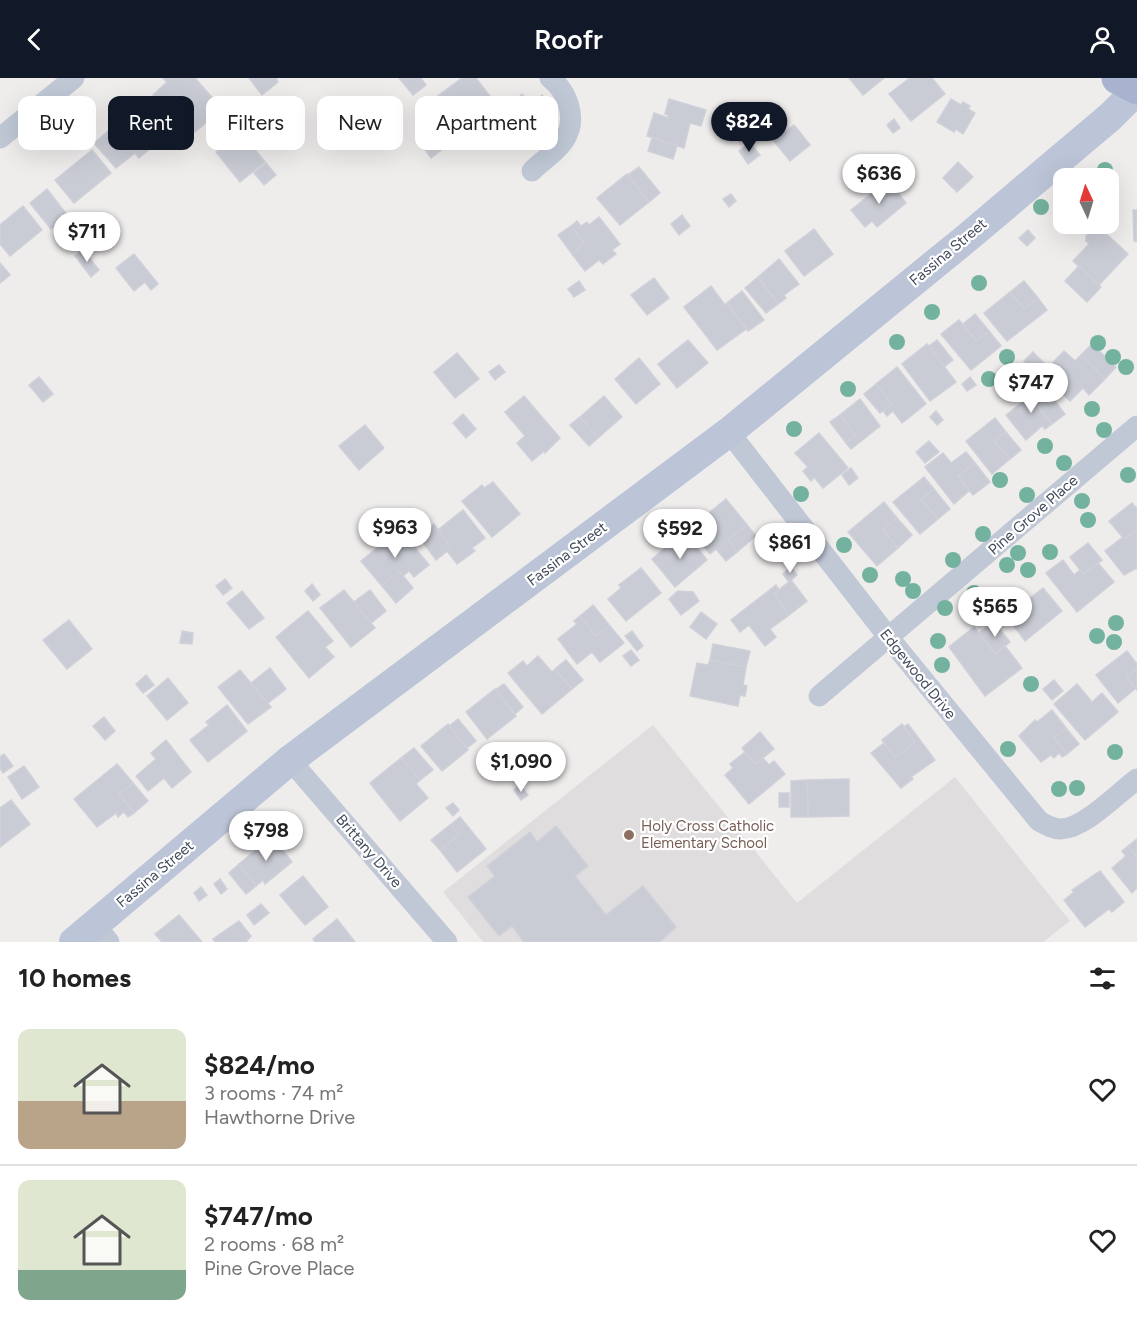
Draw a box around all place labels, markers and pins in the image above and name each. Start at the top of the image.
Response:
pin: $824 [713,102,785,153]
pin: $636 [843,154,915,205]
pin: $711 [51,212,123,263]
pin: $747 [995,363,1067,414]
pin: $963 [359,508,431,559]
pin: $592 [644,509,716,560]
pin: $861 [754,523,826,574]
pin: $565 [959,587,1031,638]
pin: $1,090 [472,742,570,793]
pin: $798 [230,811,302,862]
place label: Holy Cross Catholic Elementary School [641,817,774,852]
marker: Holy Cross Catholic Elementary School [622,828,636,842]

